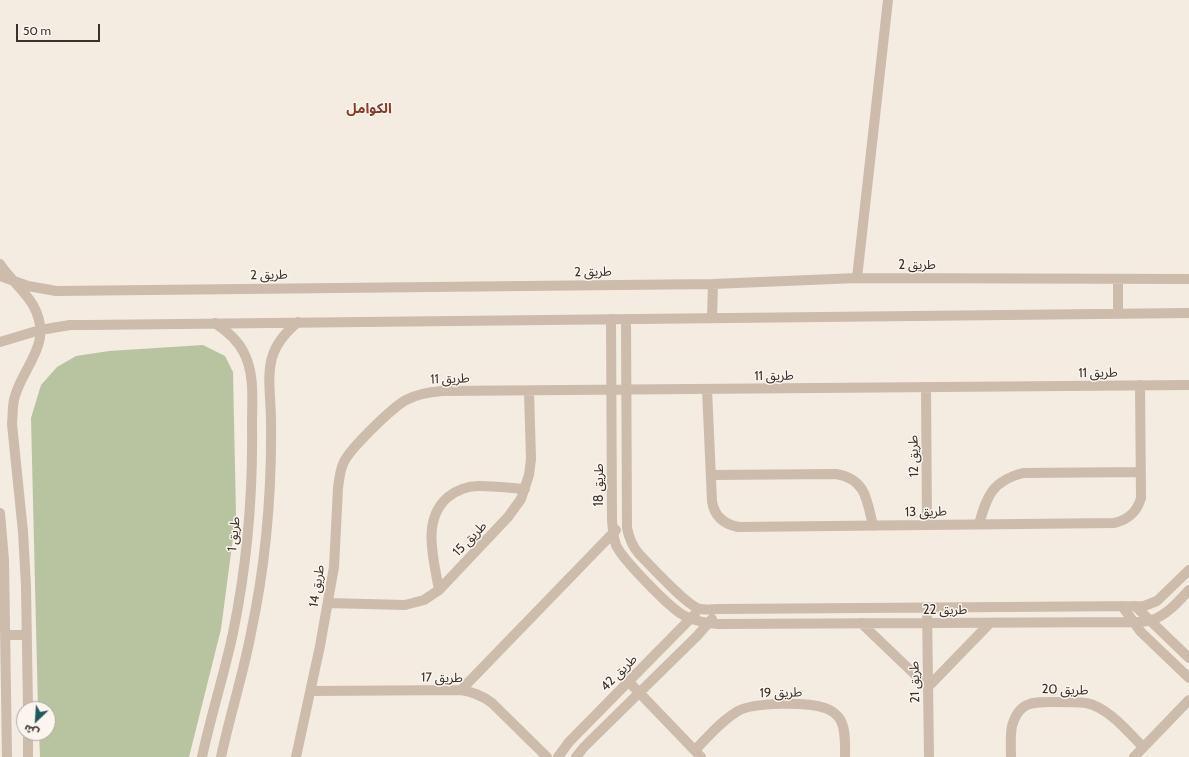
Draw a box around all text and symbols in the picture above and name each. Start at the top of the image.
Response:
scale bar [18,16,102,42]
text: 50 m [23,23,51,38]
district label: الكوامل [346,101,392,117]
street label: طريق 2 [898,257,936,273]
street label: طريق 2 [574,264,612,280]
street label: طريق 2 [250,267,288,283]
street label: طريق 11 [1078,365,1118,381]
street label: طريق 11 [754,368,794,384]
street label: طريق 11 [430,371,470,387]
street label: طريق 12 [906,435,922,477]
street label: طريق 18 [591,464,607,506]
street label: طريق 13 [905,504,947,520]
street label: طريق 1 [224,516,244,552]
street label: طريق 15 [450,518,490,560]
street label: طريق 14 [306,564,328,608]
street label: طريق 22 [923,602,967,618]
street label: طريق 42 [598,652,640,694]
street label: طريق 21 [907,661,923,703]
street label: طريق 17 [421,670,463,686]
street label: طريق 20 [1041,681,1089,699]
street label: طريق 19 [760,685,802,701]
north arrow [16,701,56,741]
text: ش [22,721,41,741]

